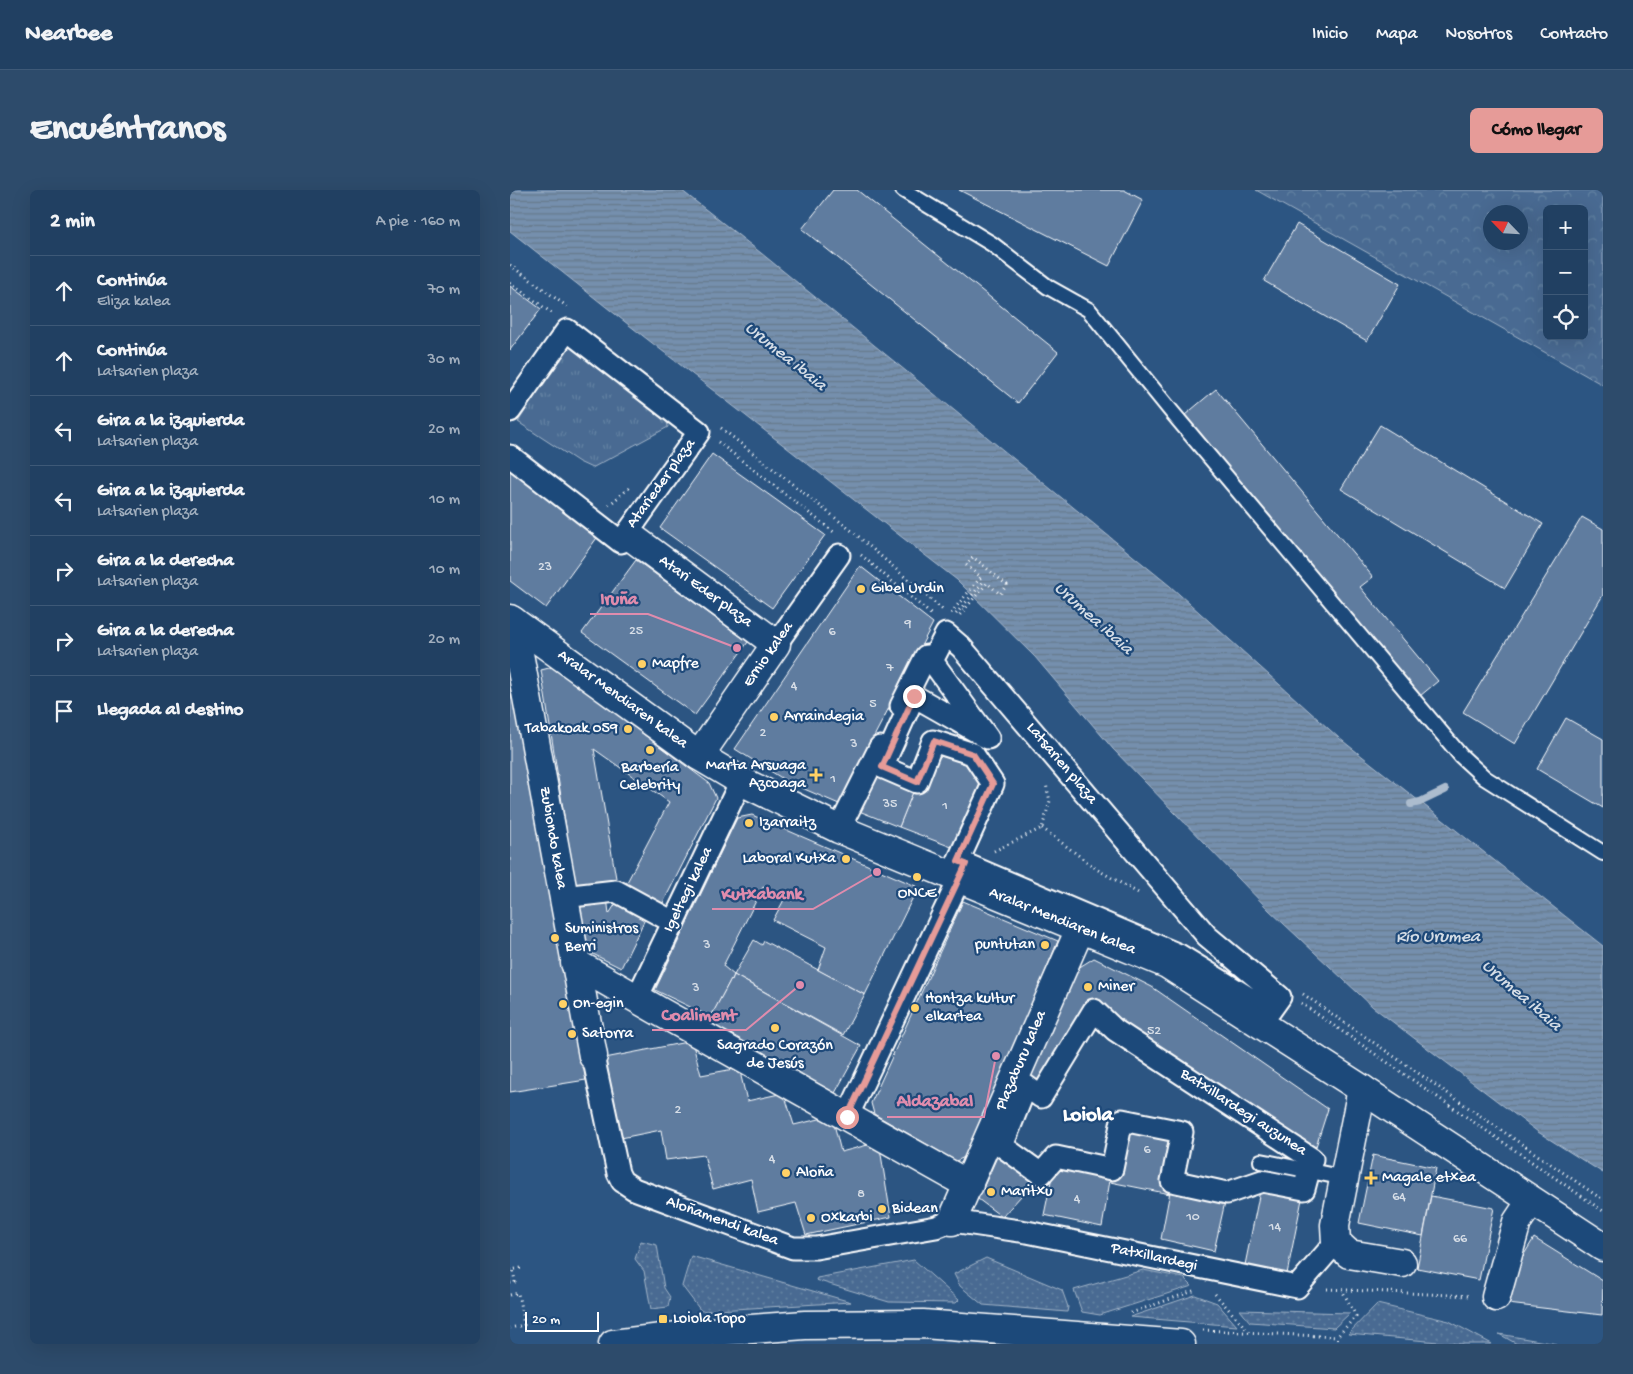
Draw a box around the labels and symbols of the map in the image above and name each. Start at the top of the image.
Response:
north arrow [1483,205,1528,250]
water label: Urumea ibaia [740,318,831,397]
street label: Atarieder plaza [623,435,701,532]
street label: Atari Eder plaza [654,552,756,633]
house number: 23 [538,559,552,576]
water label: Urumea ibaia [1049,578,1137,661]
place label: Gibel Urdin [871,580,944,599]
callout: Iruña [590,581,648,614]
marker: Gibel Urdin [855,583,867,595]
text: Iruña [600,590,639,611]
house number: 9 [903,616,912,633]
street label: Ernio kalea [740,618,799,691]
house number: 25 [629,623,643,640]
house number: 6 [828,624,836,641]
street label: Aralar Mendiaren kalea [553,646,692,754]
place label: Mapfre [652,655,699,674]
marker: Mapfre [636,658,648,670]
house number: 7 [885,660,894,677]
house number: 4 [791,678,798,695]
route end [903,685,926,708]
house number: 5 [869,696,877,713]
place label: Arraindegia [784,708,865,727]
marker: Arraindegia [768,711,780,723]
street label: Latsarien plaza [1021,719,1101,810]
place label: Tabakoak 059 [524,720,618,739]
marker: Tabakoak 059 [622,723,634,735]
house number: 2 [760,725,767,742]
house number: 3 [849,736,858,753]
marker: Barbería Celebrity [644,744,656,756]
place label: Marta Arsuaga Azcoaga [706,757,807,794]
place label: Barbería Celebrity [620,759,680,796]
marker: Marta Arsuaga Azcoaga [810,769,822,781]
house number: 1 [829,771,836,788]
street label: Zubiondo kalea [534,785,571,892]
house number: 35 [882,796,897,813]
house number: 1 [941,798,948,815]
place label: Izarraitz [759,814,817,833]
marker: Izarraitz [743,817,755,829]
street label: Igeltegi kalea [660,843,718,936]
place label: Laboral Kutxa [743,850,837,869]
marker: Laboral Kutxa [840,853,852,865]
marker: ONCE [911,871,923,883]
callout: Kutxabank [712,876,813,909]
street label: Aralar Mendiaren kalea [986,884,1139,961]
text: Kutxabank [720,885,805,906]
place label: ONCE [898,885,937,904]
place label: Suministros Berri [564,920,639,957]
water label: Río Urumea [1396,927,1481,948]
marker: Suministros Berri [549,932,561,944]
place label: puntutan [974,936,1035,955]
house number: 3 [702,937,711,954]
marker: puntutan [1039,939,1051,951]
water label: Urumea ibaia [1477,956,1566,1037]
place label: Miner [1098,978,1135,997]
house number: 3 [691,980,700,997]
marker: Miner [1082,981,1094,993]
place label: Hontza kultur elkartea [925,990,1016,1027]
place label: On-egin [573,995,624,1014]
callout: Coaliment [652,997,746,1030]
marker: On-egin [557,998,569,1010]
marker: Hontza kultur elkartea [909,1002,921,1014]
text: Coaliment [661,1006,738,1027]
street label: Plazaburu kalea [992,1007,1052,1115]
marker: Sagrado Corazón de Jesús [769,1022,781,1034]
house number: 52 [1147,1023,1161,1040]
place label: Satorra [582,1025,634,1044]
marker: Satorra [566,1028,578,1040]
place label: Sagrado Corazón de Jesús [717,1037,833,1074]
street label: Batxillardegi auzunea [1175,1065,1311,1162]
callout: Aldazabal [887,1084,984,1117]
text: Aldazabal [896,1092,973,1113]
house number: 2 [675,1102,682,1119]
district label: Loiola [1063,1104,1115,1129]
route start [836,1106,859,1129]
house number: 6 [1143,1142,1151,1159]
house number: 4 [769,1151,776,1168]
place label: Aloña [796,1164,835,1183]
marker: Aloña [780,1167,792,1179]
place label: Magale etxea [1382,1169,1477,1188]
marker: Magale etxea [1364,1171,1378,1185]
place label: Maritxu [1001,1183,1053,1202]
house number: 8 [857,1186,865,1203]
marker: Maritxu [985,1186,997,1198]
house number: 64 [1392,1189,1406,1206]
house number: 4 [1074,1191,1081,1208]
street label: Aloñamendi kalea [663,1193,782,1252]
place label: Bidean [891,1200,938,1219]
marker: Bidean [876,1203,888,1215]
place label: Oxkarbi [821,1209,873,1228]
house number: 10 [1185,1209,1200,1226]
marker: Oxkarbi [805,1212,817,1224]
house number: 14 [1268,1219,1282,1236]
house number: 66 [1453,1231,1468,1248]
street label: Patxillardegi [1108,1239,1199,1276]
scale bar [525,1309,599,1332]
place label: Loiola Topo [673,1310,746,1329]
marker: Loiola Topo [657,1313,669,1325]

